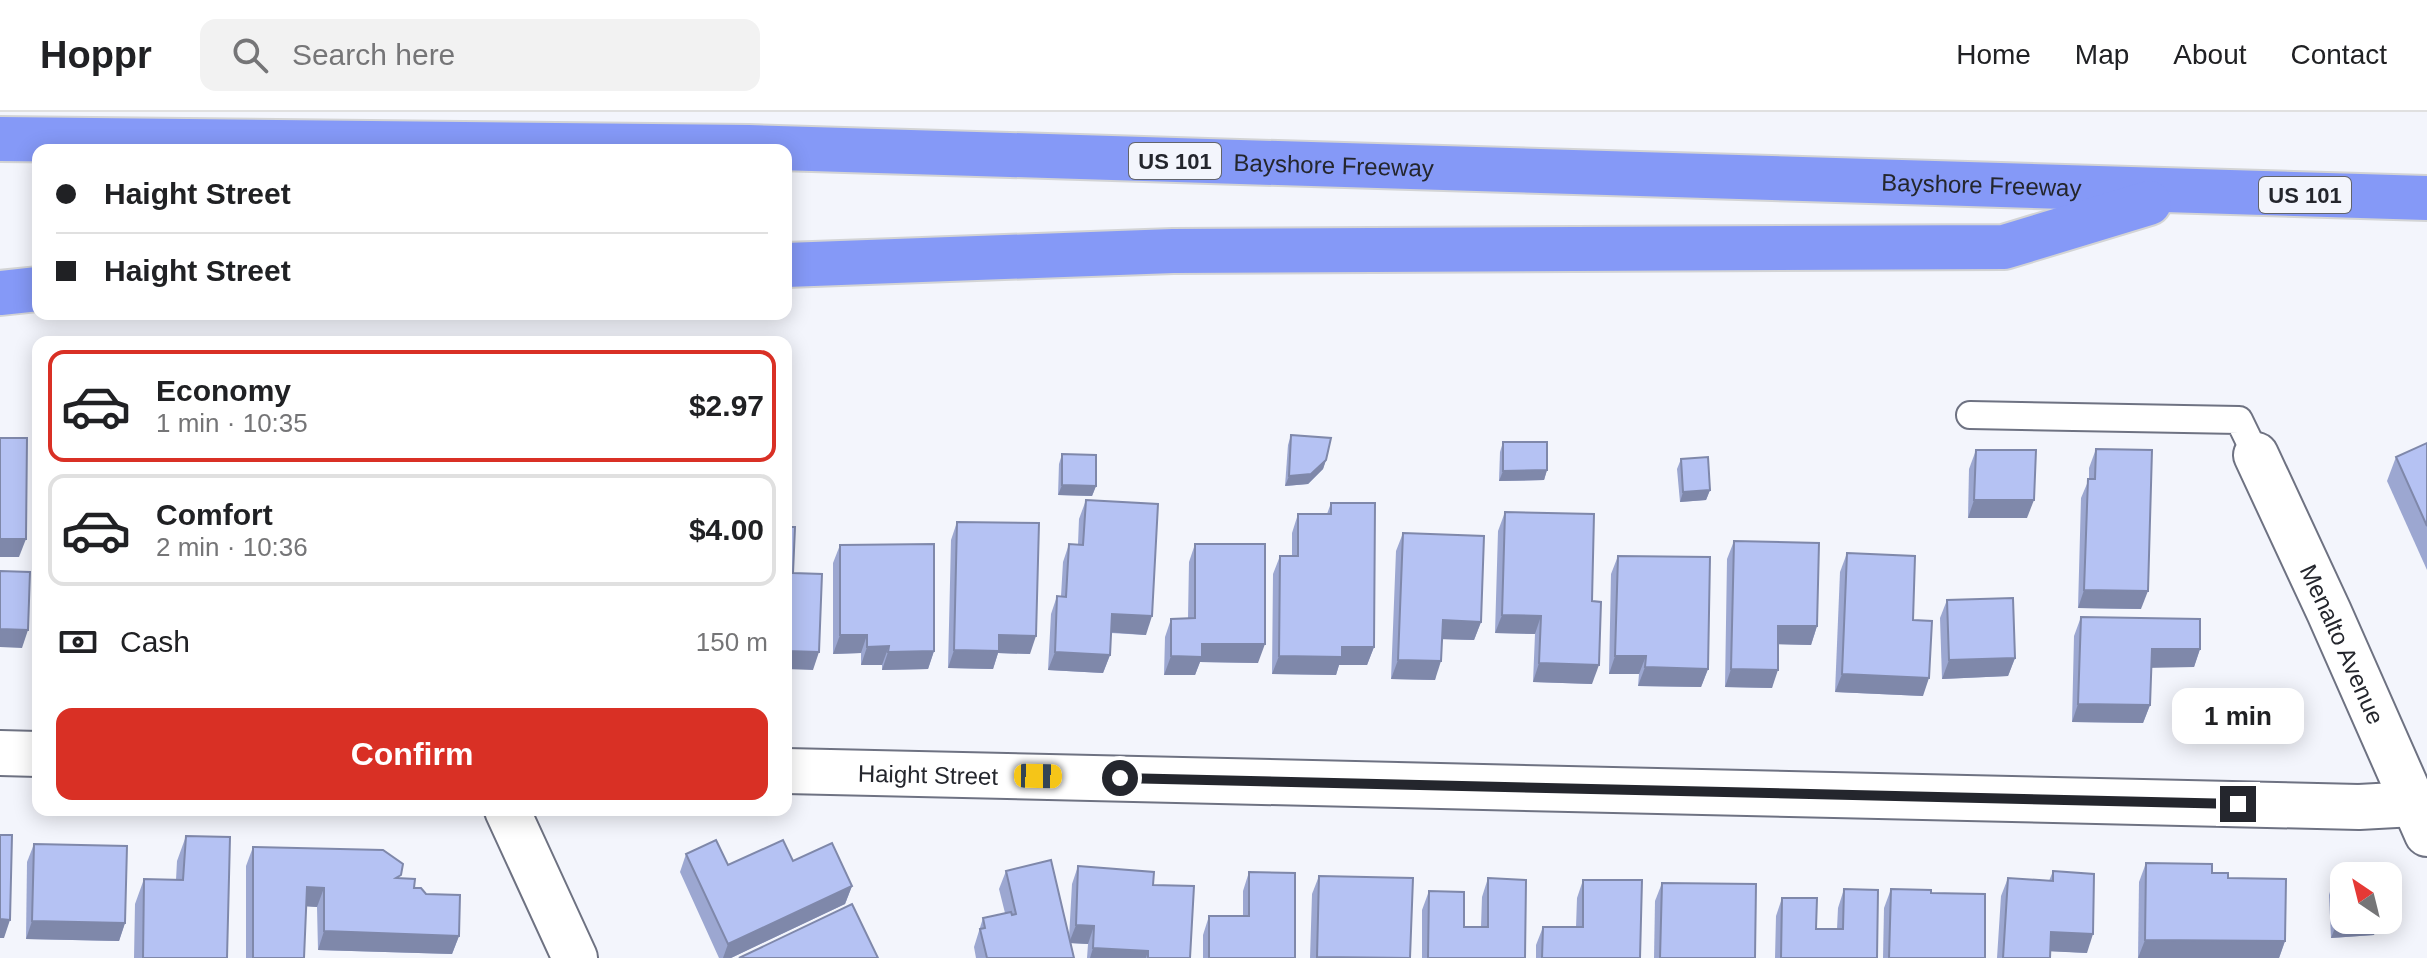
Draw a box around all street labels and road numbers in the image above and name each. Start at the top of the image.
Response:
road number: US 101 [1129,143,1221,179]
street label: Bayshore Freeway [1233,148,1434,181]
street label: Bayshore Freeway [1881,168,2082,201]
road number: US 101 [2259,177,2351,213]
street label: Menalto Avenue [2295,560,2390,728]
street label: Haight Street [858,759,999,789]

